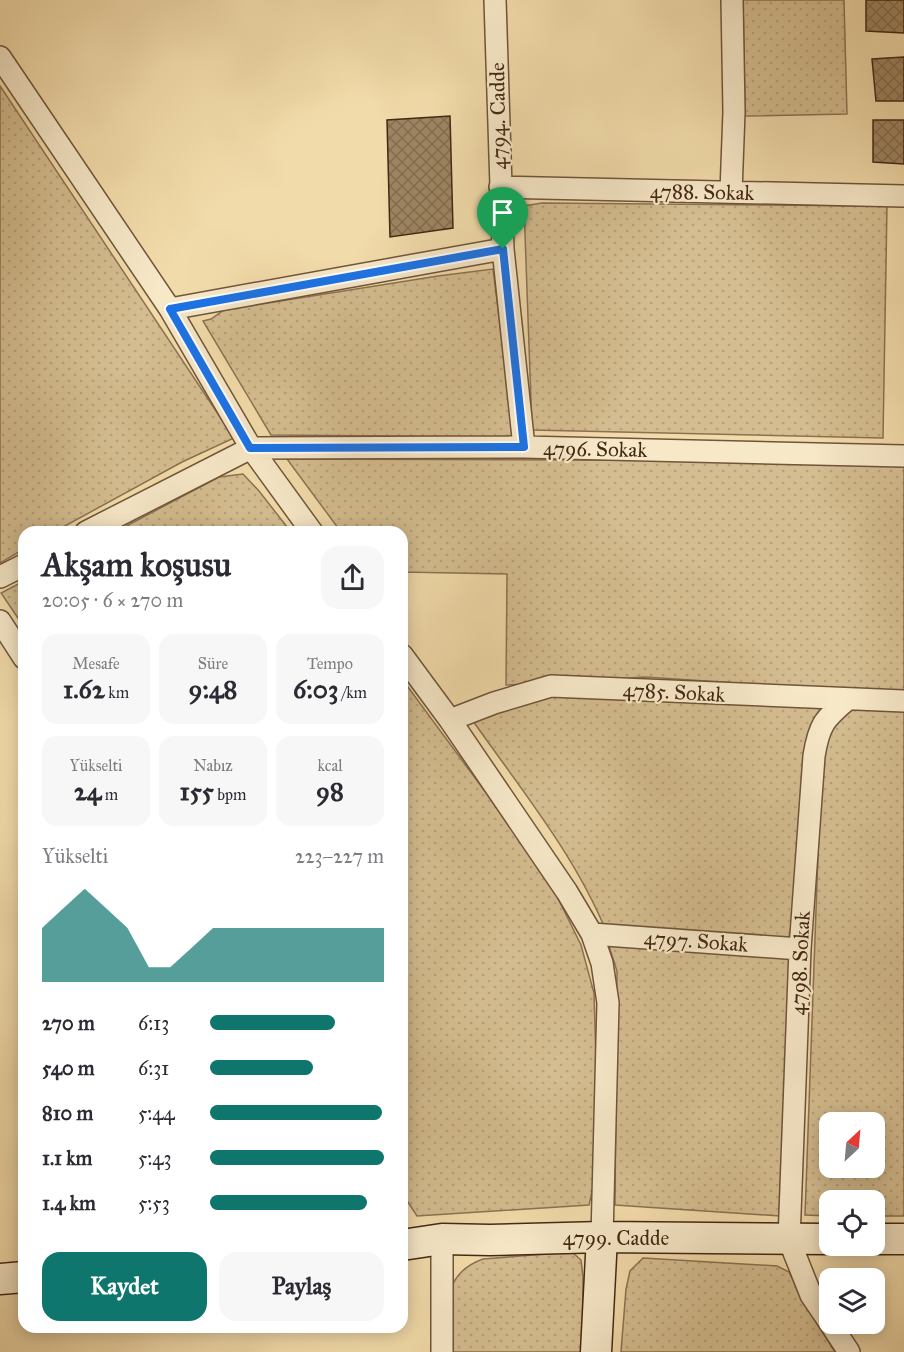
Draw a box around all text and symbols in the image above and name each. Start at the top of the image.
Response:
street label: 4794. Cadde [484,62,512,170]
street label: 4788. Sokak [650,178,755,206]
pin [477,187,528,249]
icon: arrive [486,196,519,229]
street label: 4796. Sokak [543,435,647,463]
text: Akşam koşusu [42,545,231,585]
button: share [321,546,384,609]
text: 20:05 · 6 × 270 m [42,588,183,612]
text: Mesafe [72,654,120,673]
text: Süre [198,654,228,673]
text: Tempo [307,654,353,673]
text: 1.62 [63,673,105,705]
text: 9:48 [189,673,237,705]
text: 6:03 [293,673,338,705]
street label: 4785. Sokak [622,676,726,708]
text: km [105,683,129,702]
text: /km [338,683,367,702]
text: Yükselti [70,756,122,775]
text: Nabız [193,756,233,775]
text: kcal [317,756,343,775]
text: 24 [74,775,101,807]
text: 155 [180,775,214,807]
text: 98 [316,775,344,807]
text: m [101,785,118,804]
text: bpm [214,785,246,804]
text: Yükselti [42,844,108,868]
text: 223–227 m [295,844,384,868]
street label: 4798. Sokak [784,910,816,1016]
street label: 4797. Sokak [643,924,749,958]
text: 270 m [42,1011,95,1035]
text: 6:13 [138,1011,169,1035]
text: 540 m [42,1056,95,1080]
text: 6:31 [138,1056,169,1080]
text: 810 m [42,1101,93,1125]
text: 5:44 [138,1101,175,1125]
north arrow [819,1112,885,1178]
map controls [819,1112,885,1334]
text: 1.1 km [42,1146,92,1170]
text: 5:43 [138,1146,171,1170]
button: locate [819,1190,885,1256]
text: 1.4 km [42,1191,96,1215]
text: 5:53 [138,1191,170,1215]
street label: 4799. Cadde [563,1225,669,1251]
button: Kaydet [42,1252,207,1321]
button: Paylaş [219,1252,384,1321]
button: layers [819,1268,885,1334]

